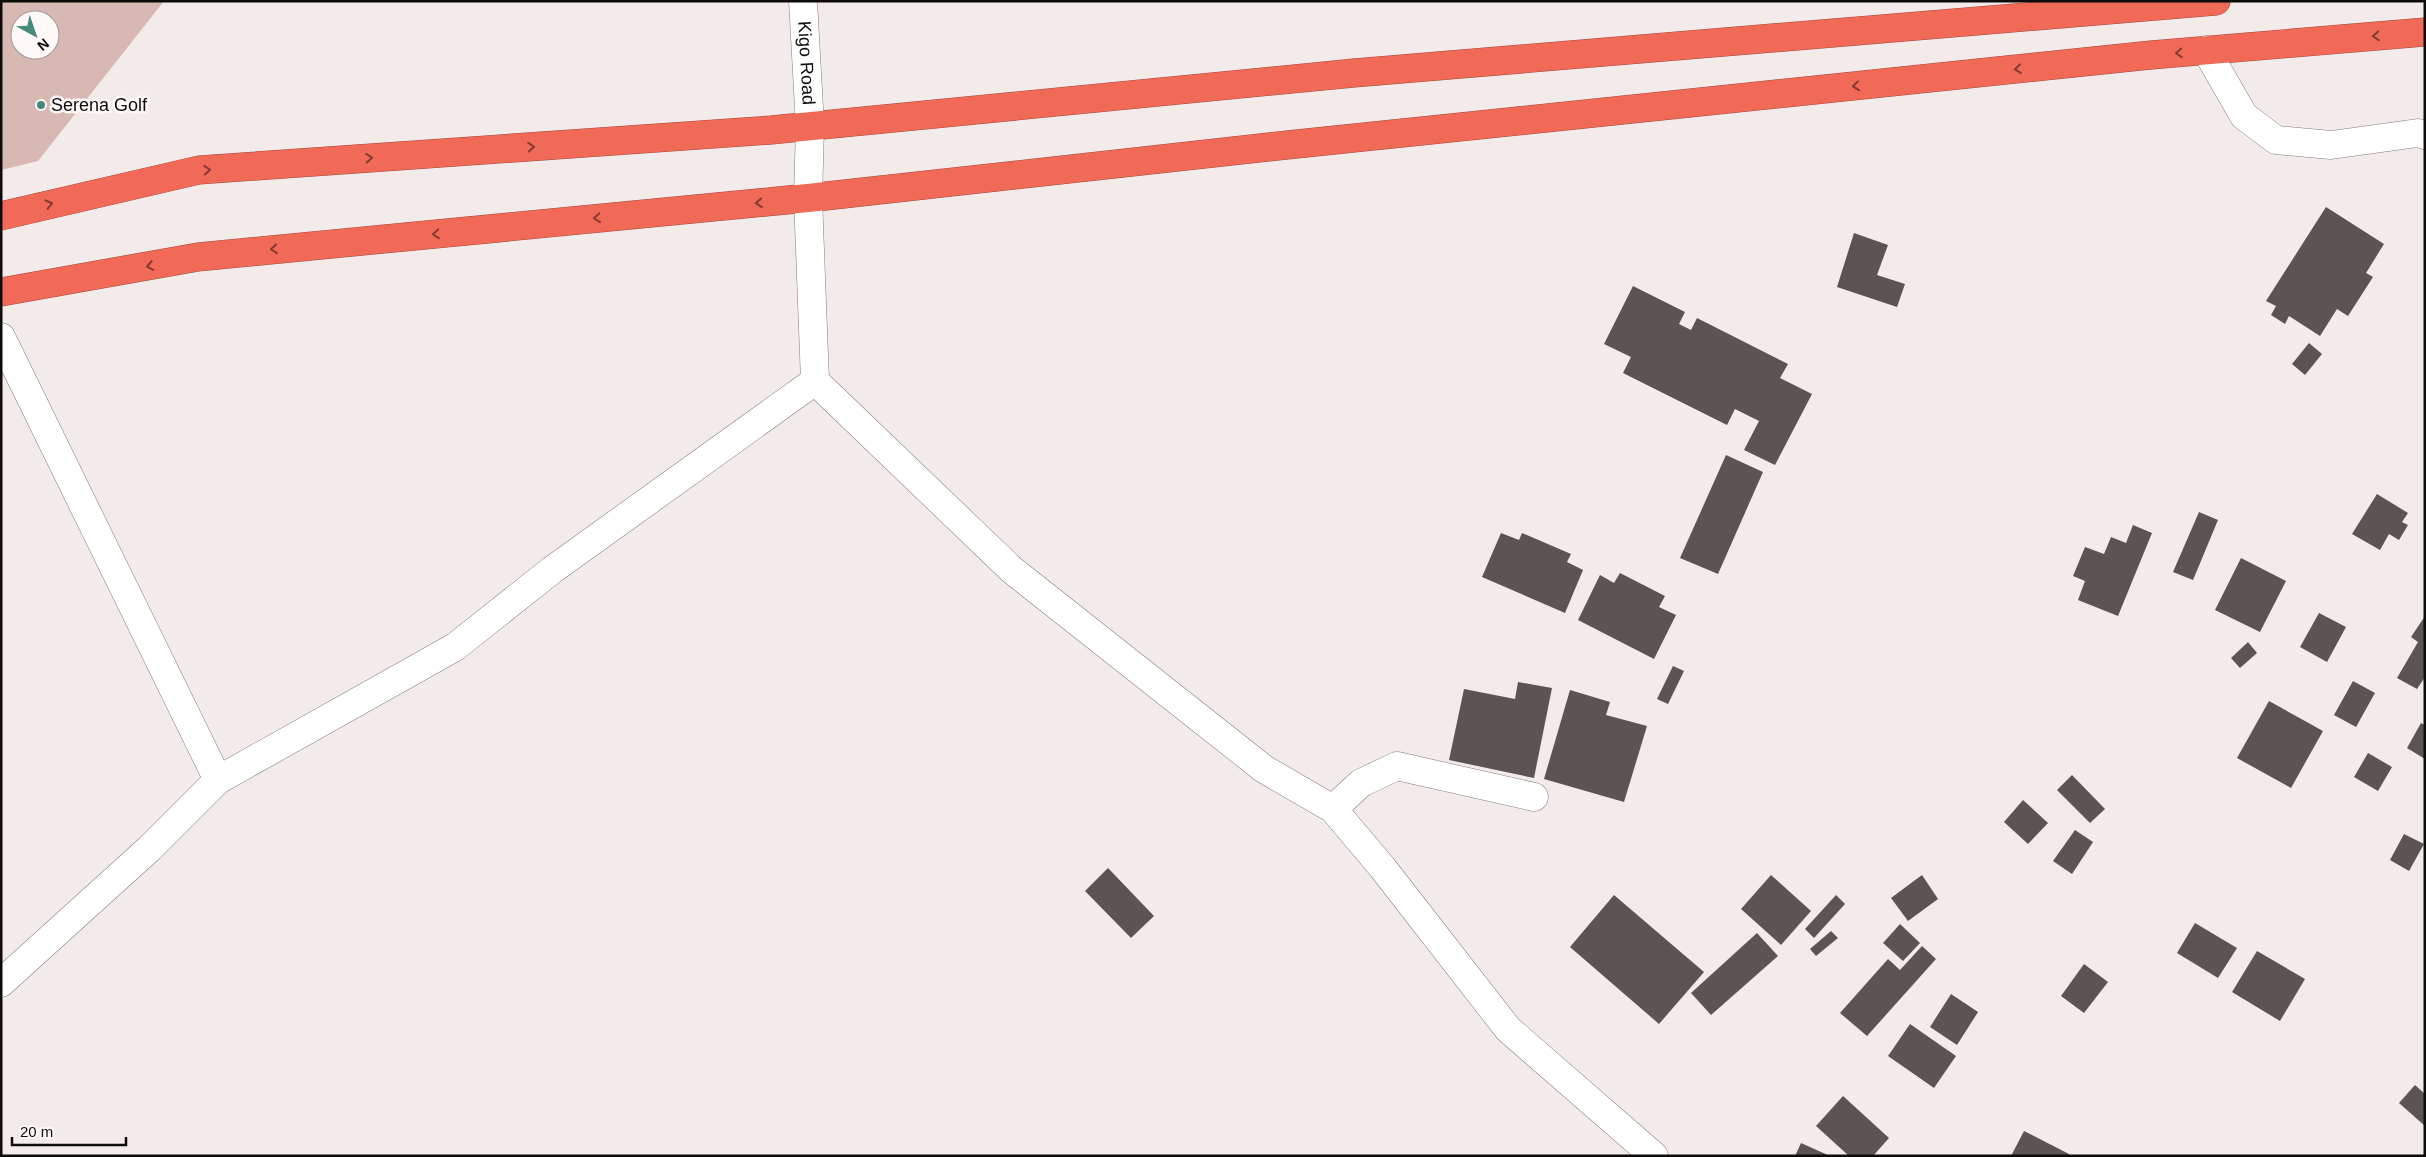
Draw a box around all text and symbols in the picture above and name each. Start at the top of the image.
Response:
north arrow [10,10,60,60]
street label: Kigo Road [794,20,819,105]
one-way arrow [2372,31,2380,42]
text: N [34,36,52,54]
one-way arrow [2175,47,2183,58]
one-way arrow [2013,63,2021,74]
one-way arrow [1852,80,1860,91]
place label: Serena Golf [51,95,148,115]
marker: Serena Golf [35,99,47,111]
one-way arrow [528,142,536,153]
one-way arrow [366,153,374,164]
one-way arrow [204,164,212,175]
one-way arrow [755,197,763,208]
one-way arrow [44,199,53,210]
one-way arrow [593,212,601,223]
one-way arrow [431,228,439,239]
one-way arrow [270,244,278,255]
one-way arrow [146,260,155,270]
scale bar [12,1114,126,1146]
text: 20 m [20,1123,53,1140]

